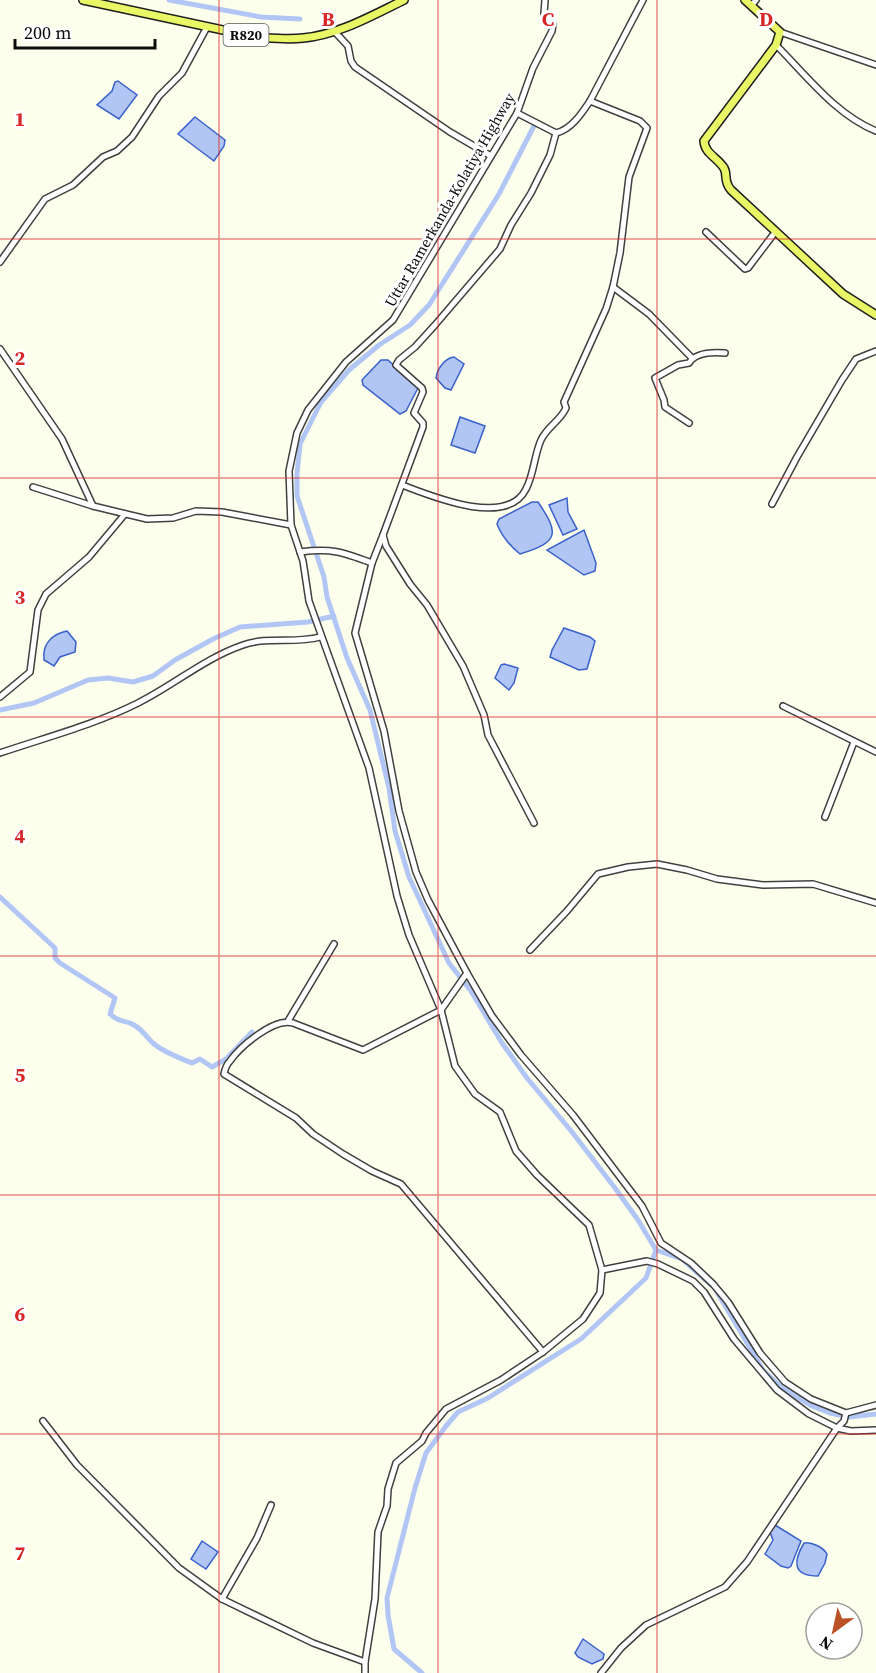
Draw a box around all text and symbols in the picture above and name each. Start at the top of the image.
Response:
text: B [321,5,335,33]
text: C [542,5,554,33]
text: D [759,5,773,33]
scale bar [15,12,154,50]
text: 200 m [24,20,71,45]
road number: R820 [224,24,268,46]
street label: Uttar Ramerkanda-Kolatiya Highway [379,88,520,311]
text: 1 [15,105,25,133]
text: 2 [15,344,26,372]
text: 3 [15,583,26,611]
text: 4 [15,822,26,850]
text: 5 [15,1061,26,1089]
text: 6 [15,1300,26,1328]
text: 7 [15,1539,26,1567]
north arrow [804,1601,864,1661]
text: N [815,1631,837,1656]

